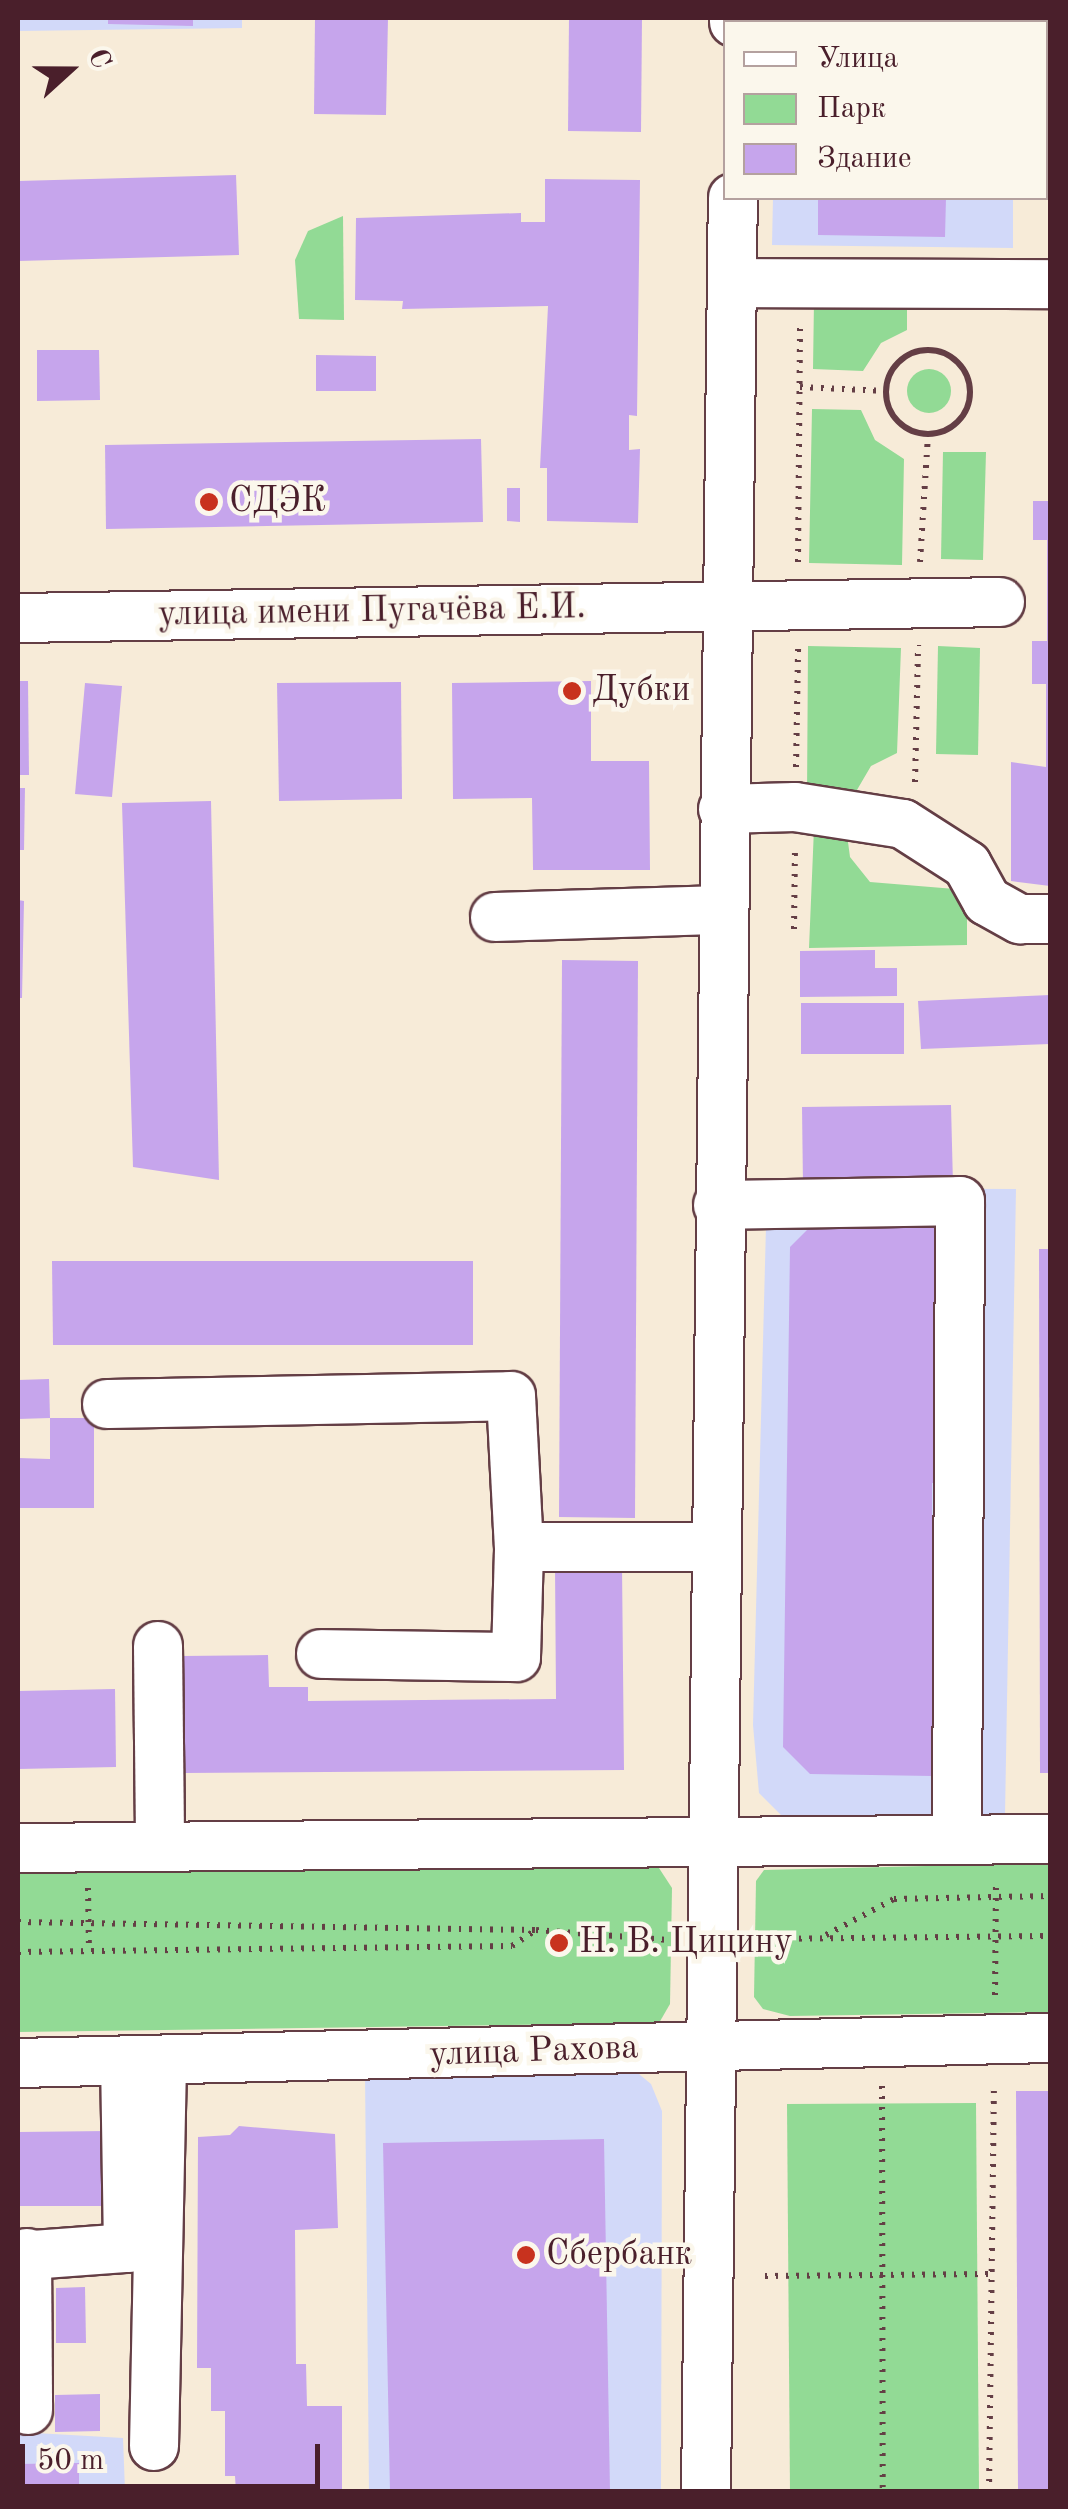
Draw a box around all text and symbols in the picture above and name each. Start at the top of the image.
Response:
north arrow [20,20,120,120]
legend [723,20,1048,200]
text: Улица [817,44,898,74]
text: С [82,46,114,73]
text: Парк [817,94,886,124]
text: Здание [817,144,912,174]
place label: СДЭК [229,481,326,523]
marker: СДЭК [198,491,220,513]
street label: улица имени Пугачёва Е.И. [158,587,586,637]
place label: Дубки [592,670,690,712]
marker: Дубки [561,680,583,702]
place label: Н. В. Цицину [579,1922,792,1964]
marker: Н. В. Цицину [548,1932,570,1954]
street label: улица Рахова [429,2027,639,2077]
place label: Сбербанк [546,2234,692,2276]
marker: Сбербанк [515,2244,537,2266]
scale bar [25,2424,325,2486]
text: 50 m [37,2446,104,2476]

